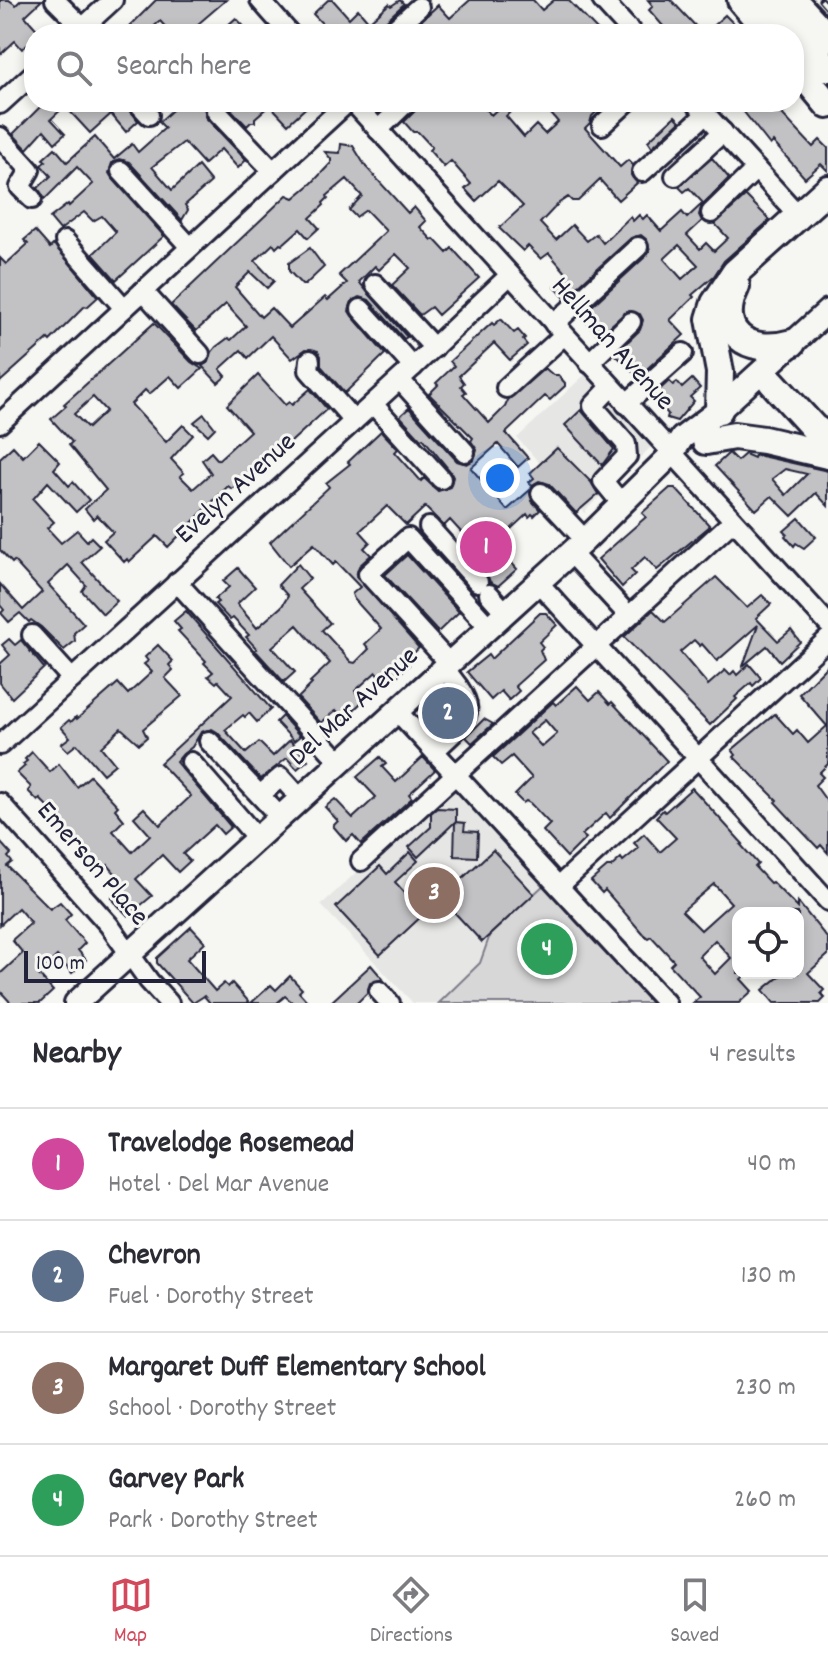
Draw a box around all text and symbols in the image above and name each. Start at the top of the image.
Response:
search box [24,24,804,112]
icon: search [52,46,96,90]
text: Search here [116,47,252,90]
street label: Hellman Avenue [540,269,682,421]
street label: Evelyn Avenue [168,425,306,555]
your location [480,458,520,498]
pin: 1 [460,517,512,577]
street label: Del Mar Avenue [281,639,429,777]
pin: 2 [422,683,474,743]
street label: Emerson Place [25,794,157,936]
pin: 3 [408,863,460,923]
map controls [732,907,804,979]
button: locate [732,907,804,979]
pin: 4 [521,919,573,979]
scale bar [24,947,206,983]
text: 100 m [36,949,85,980]
text: Nearby [32,1031,121,1080]
text: 4 results [709,1037,796,1074]
text: Travelodge Rosemead [108,1124,354,1167]
text: 1 [55,1146,61,1183]
text: 40 m [747,1146,796,1183]
text: Hotel · Del Mar Avenue [108,1167,329,1204]
text: Chevron [108,1236,201,1279]
text: 2 [52,1258,64,1295]
text: 130 m [741,1258,796,1295]
text: Fuel · Dorothy Street [108,1279,314,1316]
text: Margaret Duff Elementary School [108,1348,486,1391]
text: 3 [52,1370,64,1407]
text: 230 m [735,1370,796,1407]
text: School · Dorothy Street [108,1391,336,1428]
text: Garvey Park [108,1460,244,1503]
text: 4 [53,1482,63,1519]
text: 260 m [734,1482,796,1519]
text: Park · Dorothy Street [108,1503,318,1540]
tab: Map [109,1573,153,1652]
tab: Directions [370,1573,453,1652]
tab: Saved [670,1573,719,1652]

